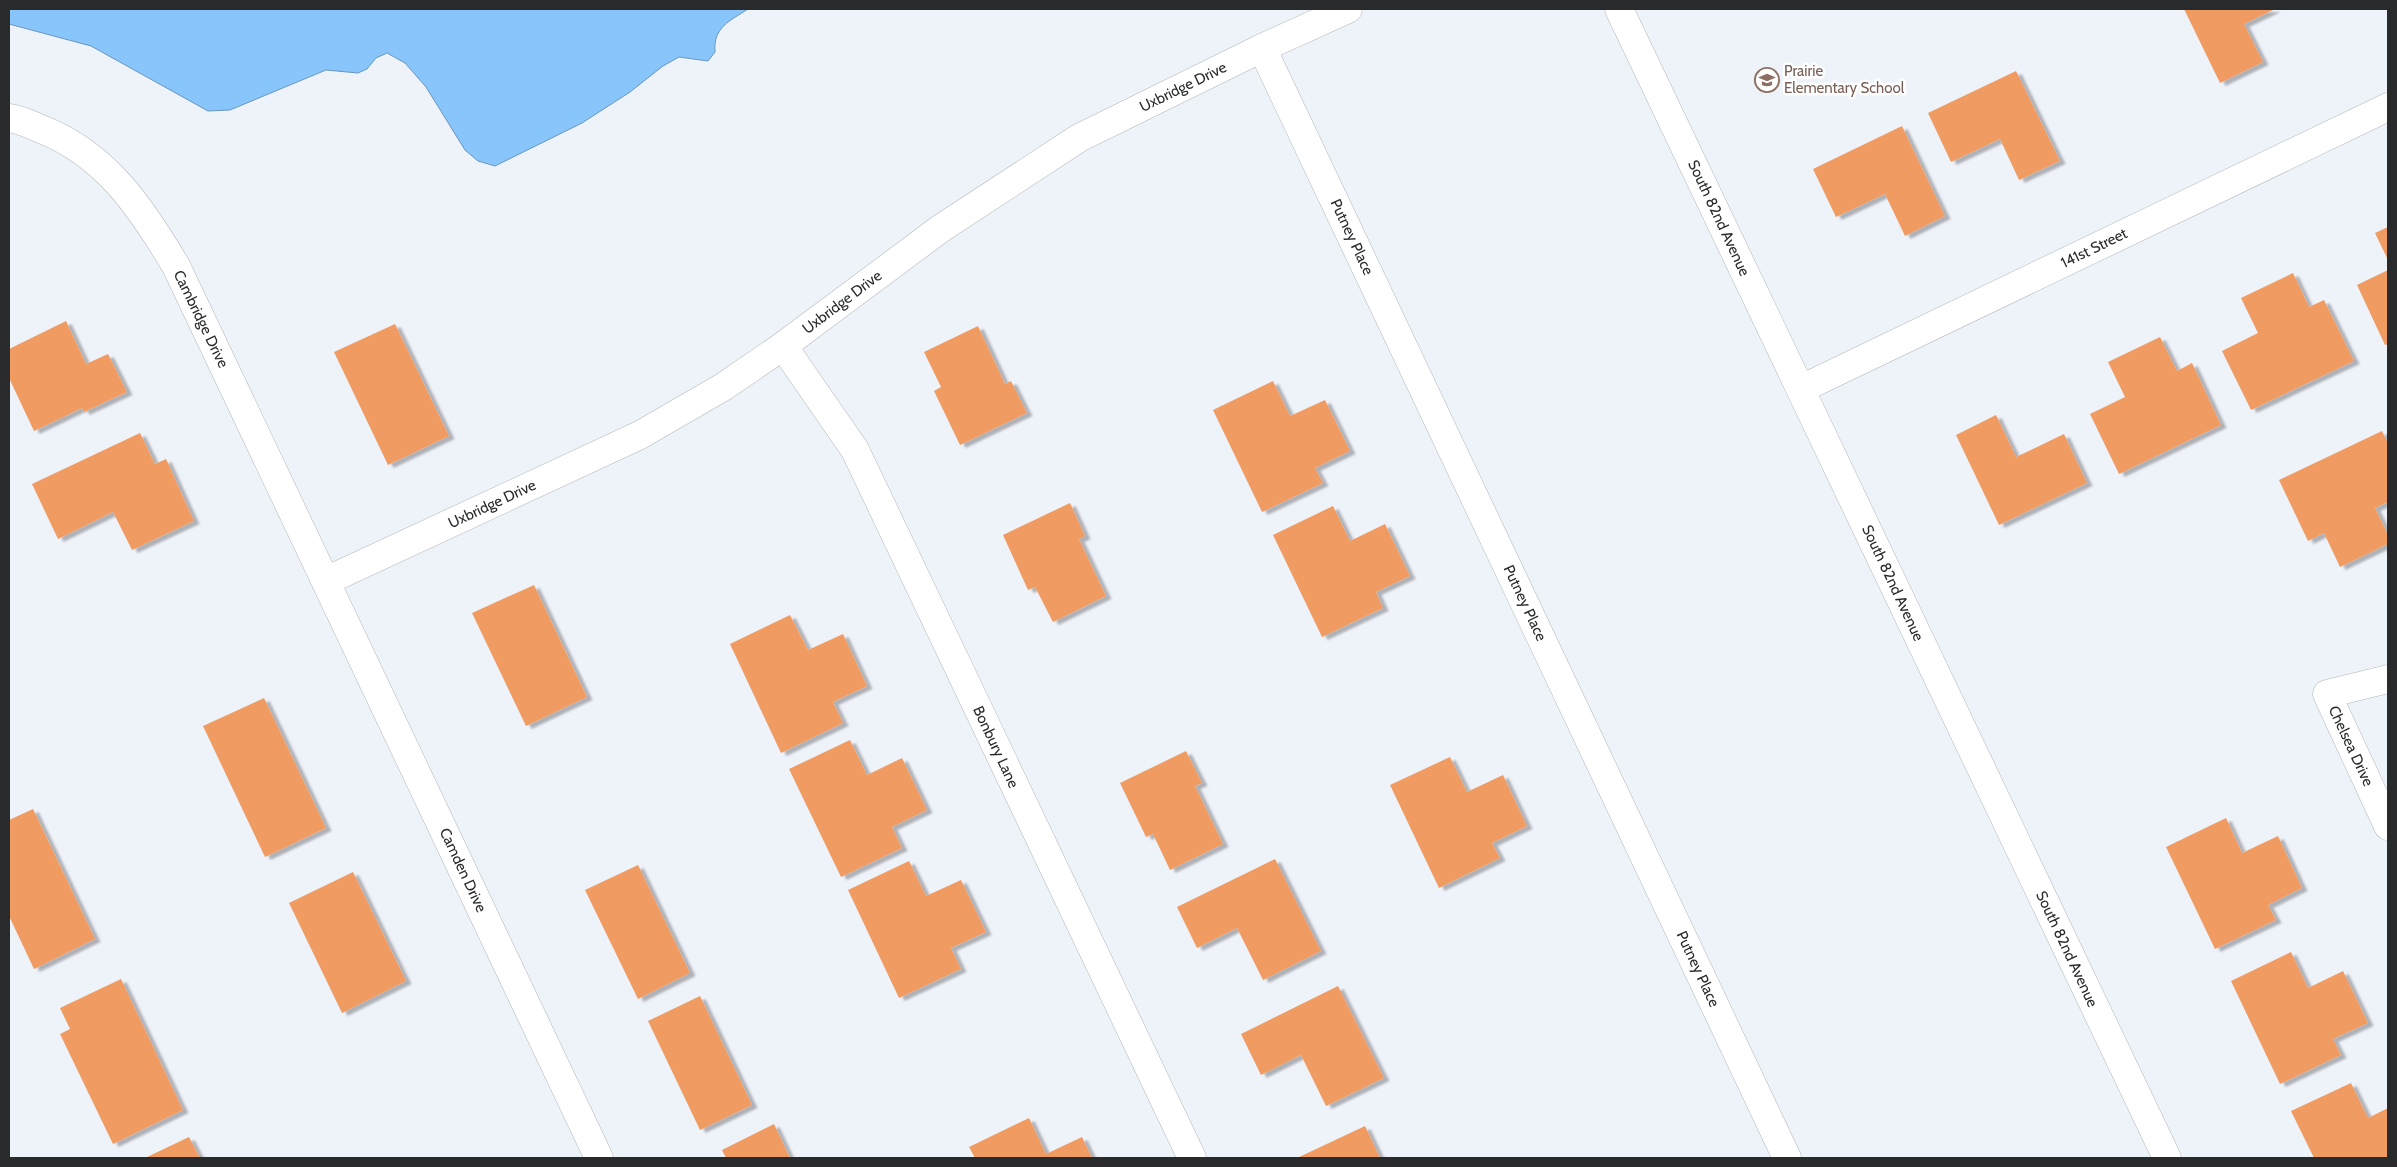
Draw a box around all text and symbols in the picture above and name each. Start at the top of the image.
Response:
street label: Uxbridge Drive [1137,58,1230,116]
place label: Prairie Elementary School [1784,62,1905,97]
school or university icon: Prairie Elementary School [1754,67,1780,93]
street label: South 82nd Avenue [1684,157,1754,279]
street label: Putney Place [1327,196,1378,278]
street label: 141st Street [2058,224,2130,272]
street label: Uxbridge Drive [799,266,885,338]
street label: Cambridge Drive [170,267,233,371]
street label: Uxbridge Drive [445,476,539,532]
street label: South 82nd Avenue [1858,522,1928,644]
street label: Putney Place [1500,562,1551,644]
street label: Bonbury Lane [969,703,1023,791]
street label: Chelsea Drive [2325,703,2378,789]
street label: Camden Drive [436,825,491,915]
street label: South 82nd Avenue [2032,888,2102,1010]
street label: Putney Place [1673,928,1724,1010]

